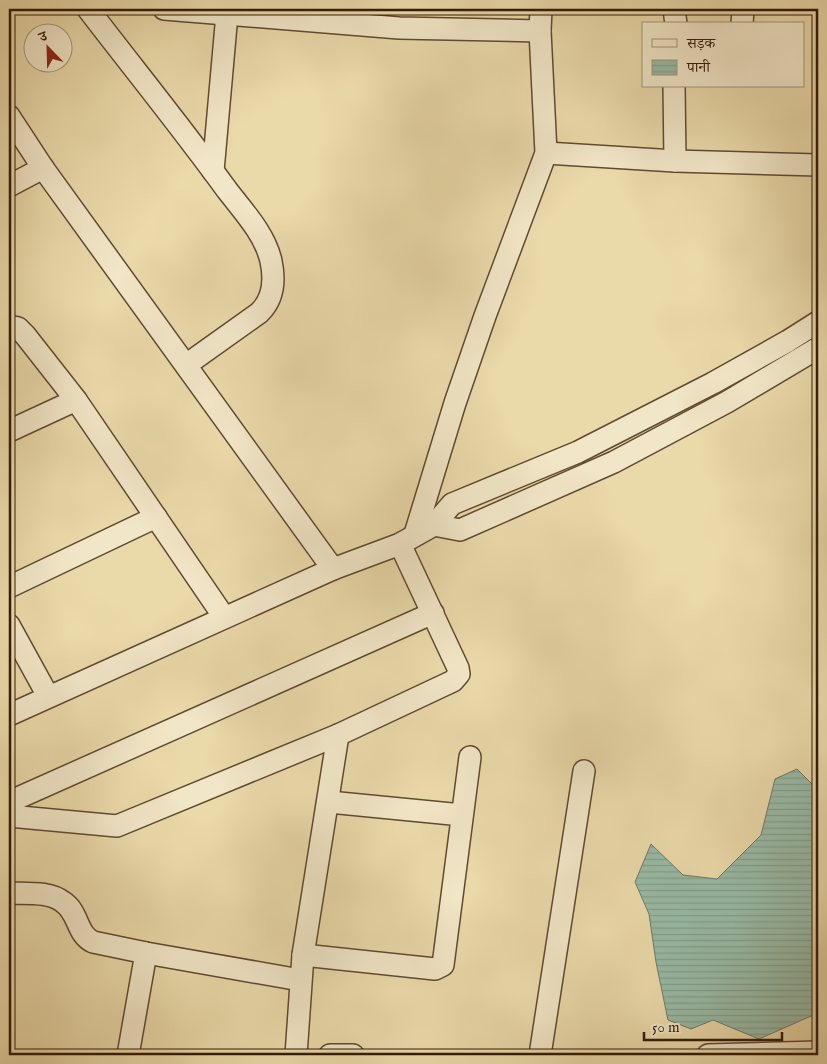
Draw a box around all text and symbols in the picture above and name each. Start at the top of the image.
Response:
north arrow [22,22,72,72]
legend [642,22,804,88]
text: उ [36,27,51,47]
text: सड़क [686,34,716,53]
text: पानी [686,58,711,77]
scale bar [644,1009,782,1041]
text: 50 m [652,1018,680,1037]

